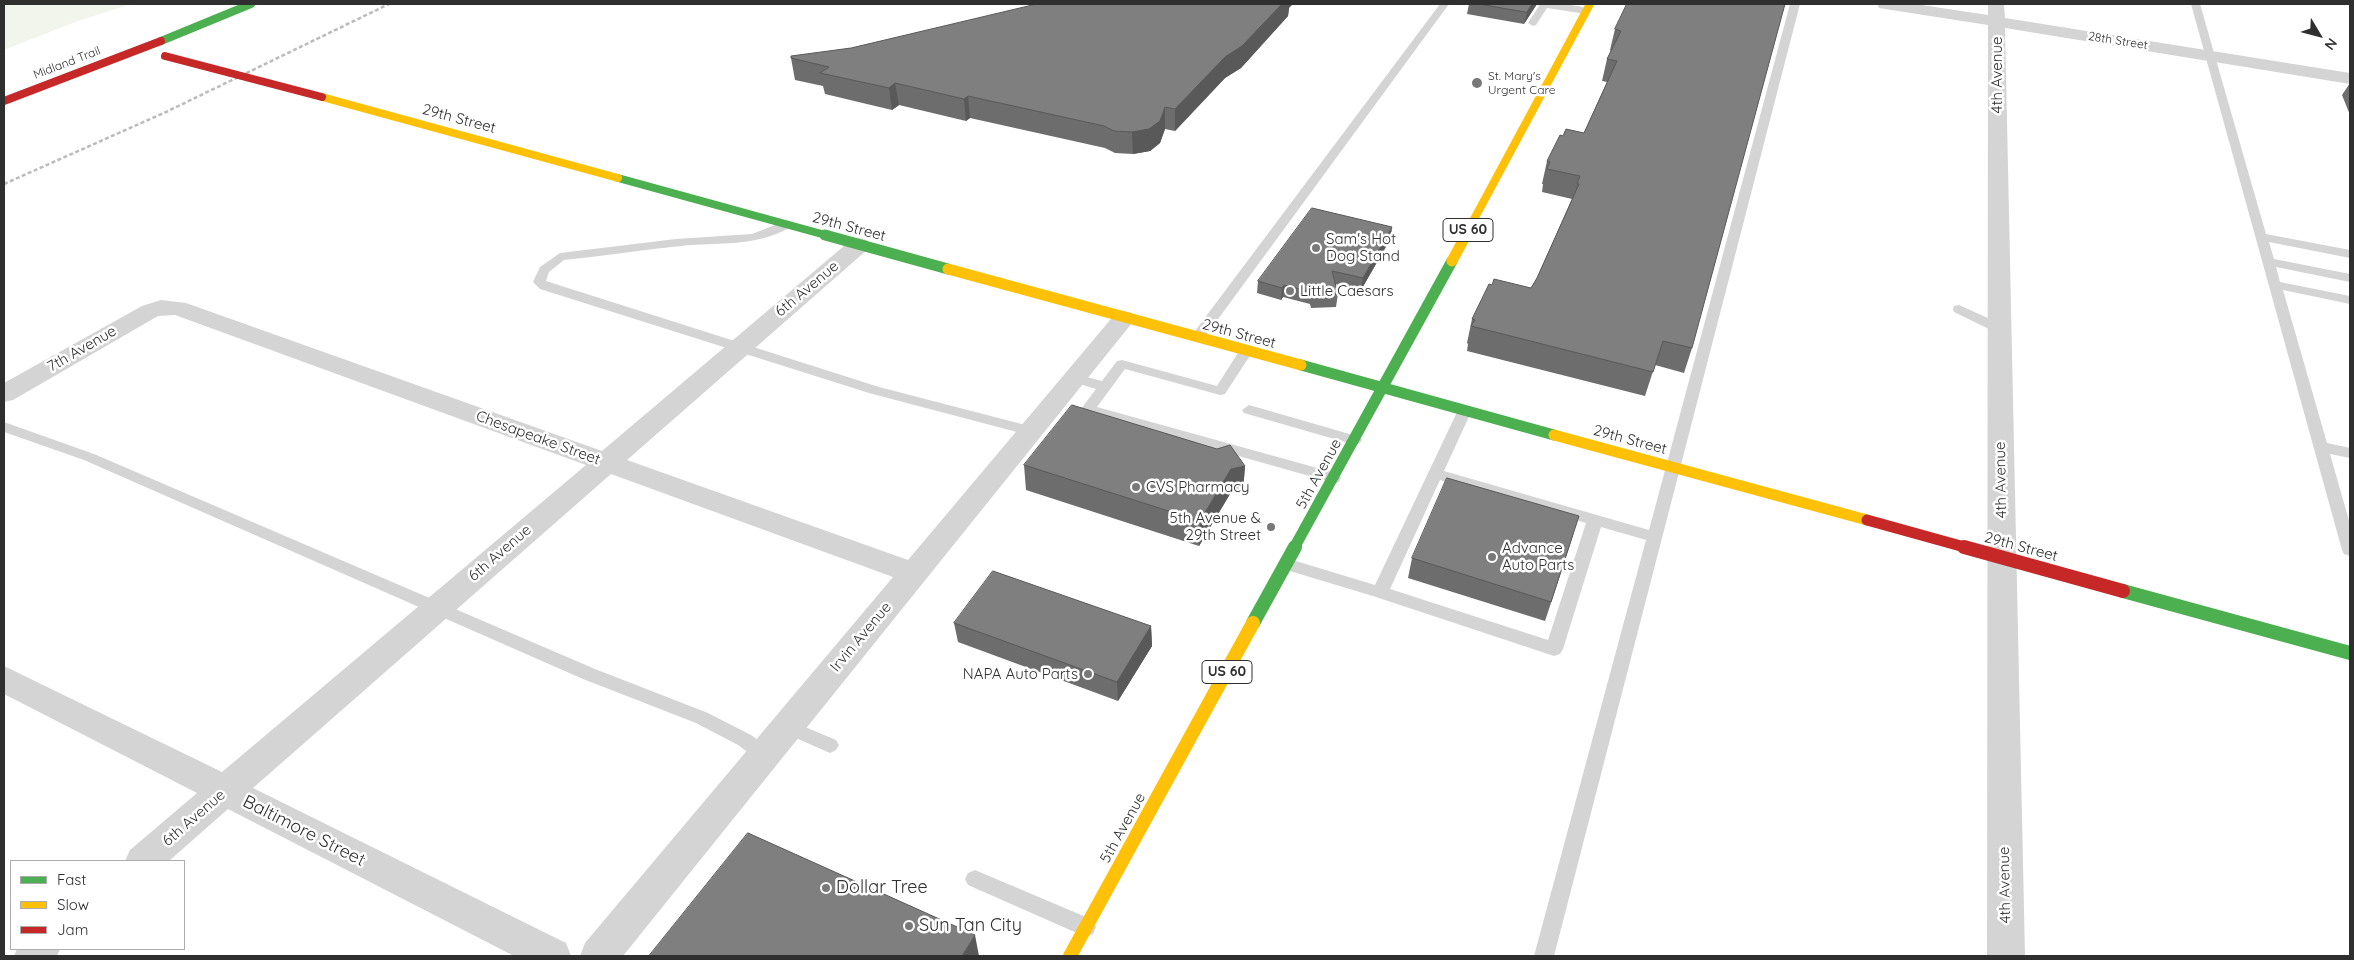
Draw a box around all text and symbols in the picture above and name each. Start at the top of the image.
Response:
north arrow [2294,10,2344,60]
street label: 28th Street [2087,29,2149,53]
text: N [2321,34,2341,54]
street label: 4th Avenue [1988,37,2006,113]
street label: Midland Trail [31,44,103,82]
place label: St. Mary's Urgent Care [1488,69,1556,97]
marker: St. Mary's Urgent Care [1470,76,1484,90]
street label: 29th Street [420,101,498,137]
street label: 29th Street [810,209,888,245]
road number: US 60 [1443,218,1493,242]
place label: Sam's Hot Dog Stand [1326,230,1400,265]
marker: Sam's Hot Dog Stand [1310,242,1322,254]
street label: 6th Avenue [772,257,842,321]
place label: Little Caesars [1300,282,1394,300]
marker: Little Caesars [1284,285,1296,297]
street label: 29th Street [1200,316,1278,352]
street label: 7th Avenue [44,322,120,376]
street label: Chesapeake Street [473,407,603,469]
street label: 29th Street [1591,422,1669,458]
street label: 5th Avenue [1292,436,1346,512]
street label: 4th Avenue [1991,441,2011,519]
place label: CVS Pharmacy [1146,478,1250,496]
marker: CVS Pharmacy [1130,481,1142,493]
place label: 5th Avenue & 29th Street [1170,509,1261,544]
street label: 6th Avenue [465,521,535,585]
marker: 5th Avenue & 29th Street [1265,521,1277,533]
street label: 29th Street [1982,529,2060,565]
place label: Advance Auto Parts [1502,539,1574,574]
marker: Advance Auto Parts [1486,551,1498,563]
street label: Irvin Avenue [827,598,895,676]
road number: US 60 [1202,660,1252,684]
place label: NAPA Auto Parts [963,665,1078,683]
marker: NAPA Auto Parts [1082,668,1094,680]
street label: 6th Avenue [159,786,229,850]
street label: 5th Avenue [1096,790,1150,866]
street label: Baltimore Street [239,791,369,871]
street label: 4th Avenue [1995,846,2015,924]
legend [10,860,185,950]
text: Fast [57,870,86,889]
place label: Dollar Tree [836,877,928,899]
marker: Dollar Tree [820,882,832,894]
text: Slow [57,895,89,914]
place label: Sun Tan City [919,915,1022,937]
text: Jam [57,920,88,939]
marker: Sun Tan City [903,920,915,932]

